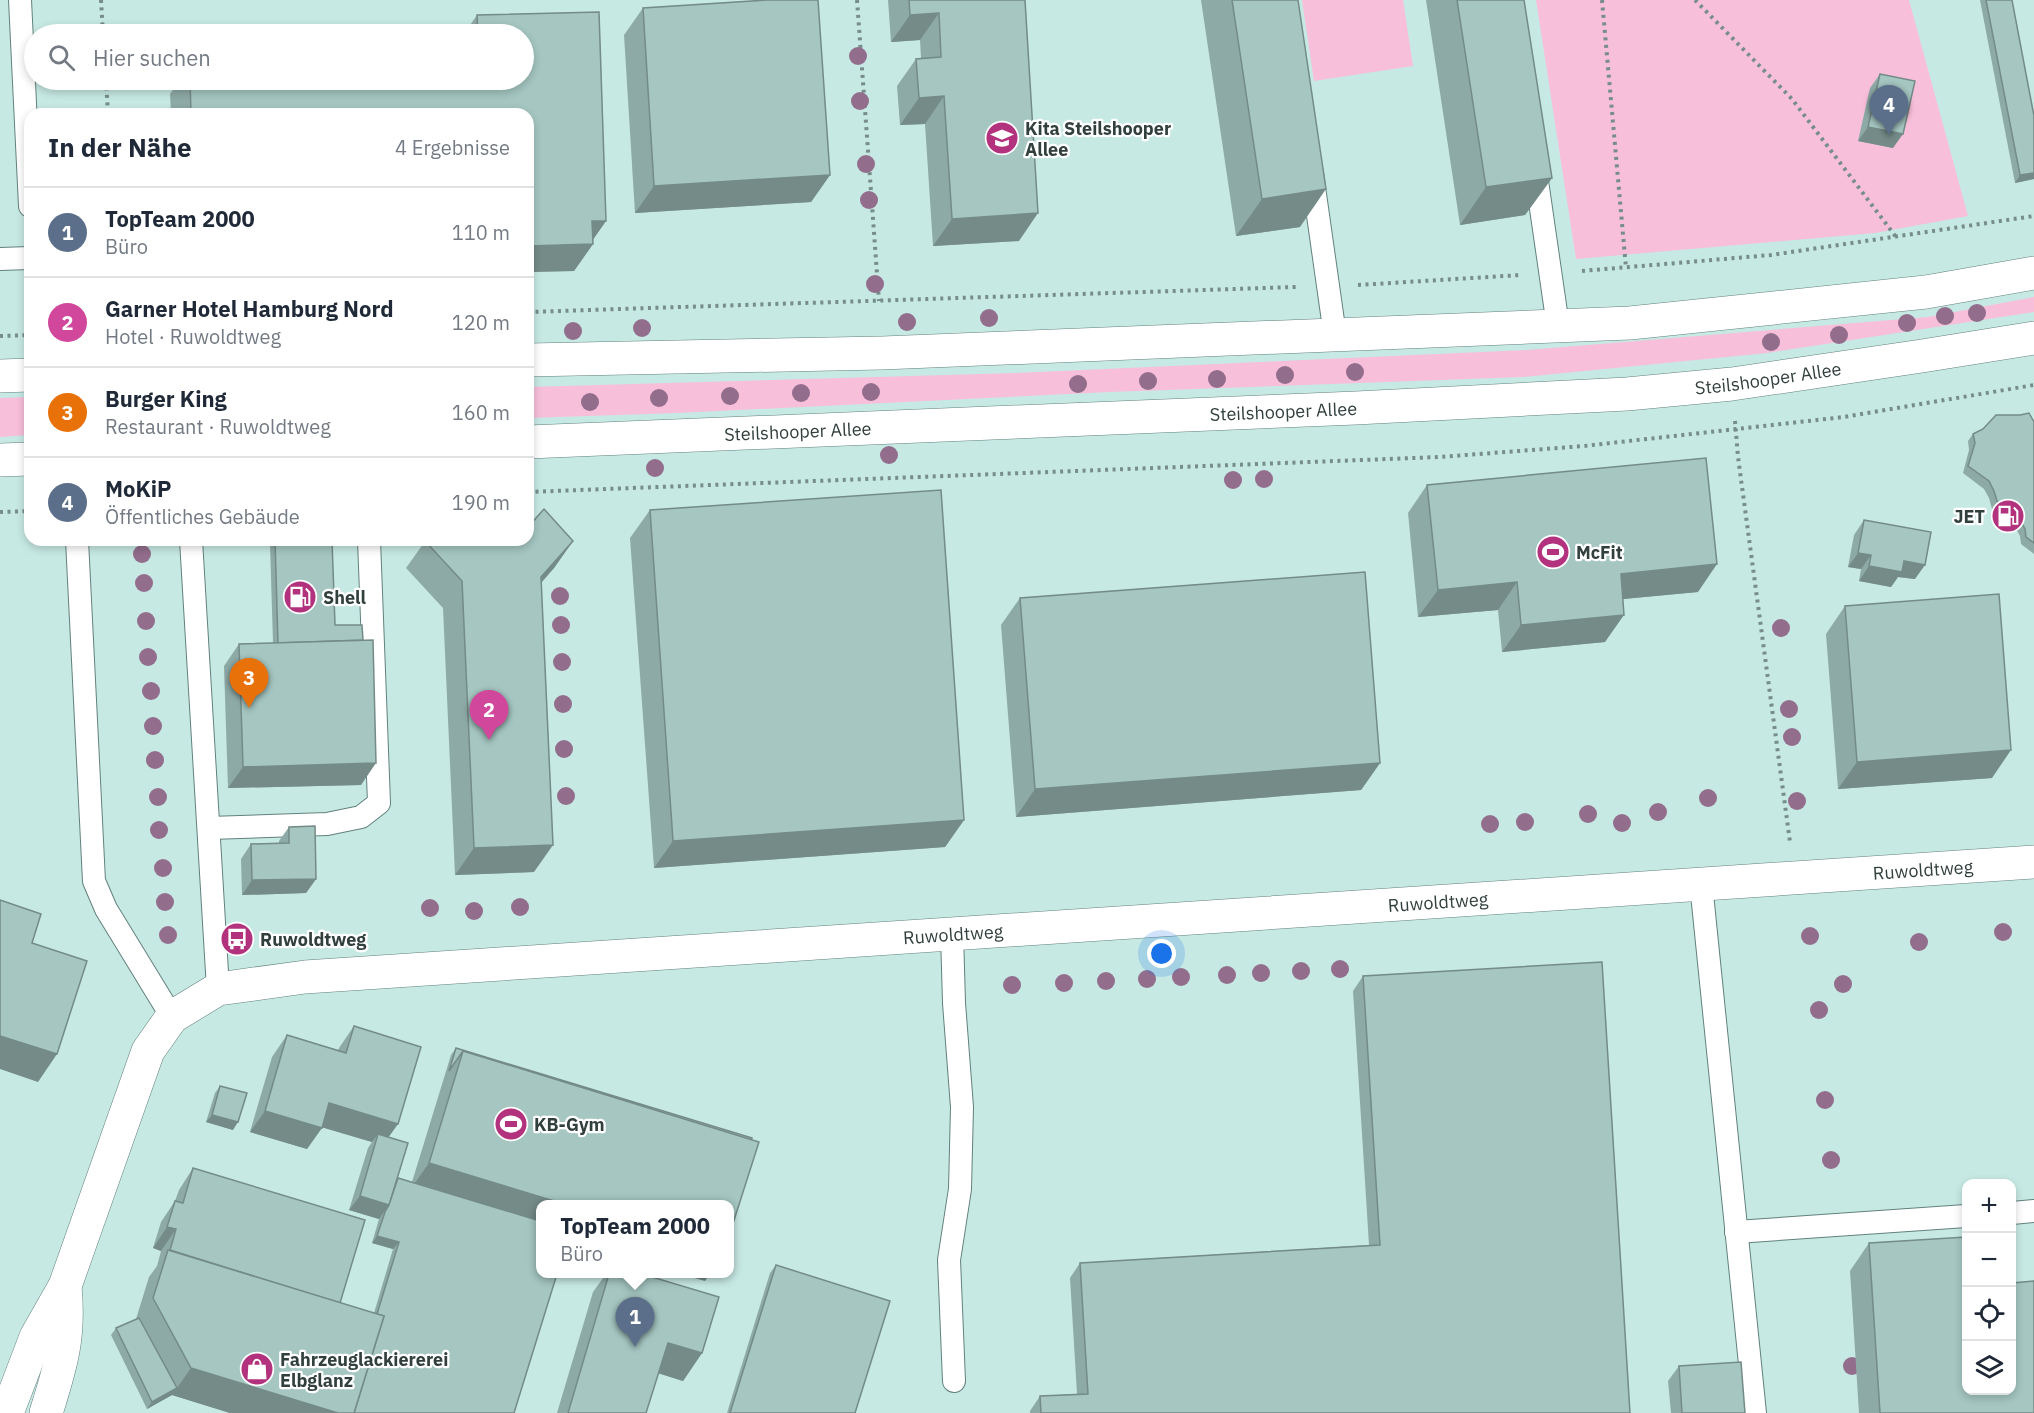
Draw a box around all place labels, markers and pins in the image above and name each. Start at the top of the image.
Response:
pin: 4 [1870,86,1908,135]
place label: Kita Steilshooper Allee [1025,117,1171,161]
school or university icon: Kita Steilshooper Allee [984,120,1020,156]
fuel station icon: JET [1990,498,2026,534]
place label: JET [1954,505,1985,528]
sports icon: McFit [1535,534,1571,570]
place label: McFit [1576,541,1623,564]
fuel station icon: Shell [282,579,318,615]
place label: Shell [323,586,366,609]
pin: 3 [230,658,268,708]
pin: 2 [470,690,508,740]
bus stop icon: Ruwoldtweg [219,921,255,957]
place label: Ruwoldtweg [260,928,366,951]
sports icon: KB-Gym [493,1106,529,1142]
place label: KB-Gym [534,1113,605,1136]
pin: 1 [616,1298,654,1347]
place label: Fahrzeuglackiererei Elbglanz [280,1348,448,1392]
shop icon: Fahrzeuglackiererei Elbglanz [239,1351,275,1387]

